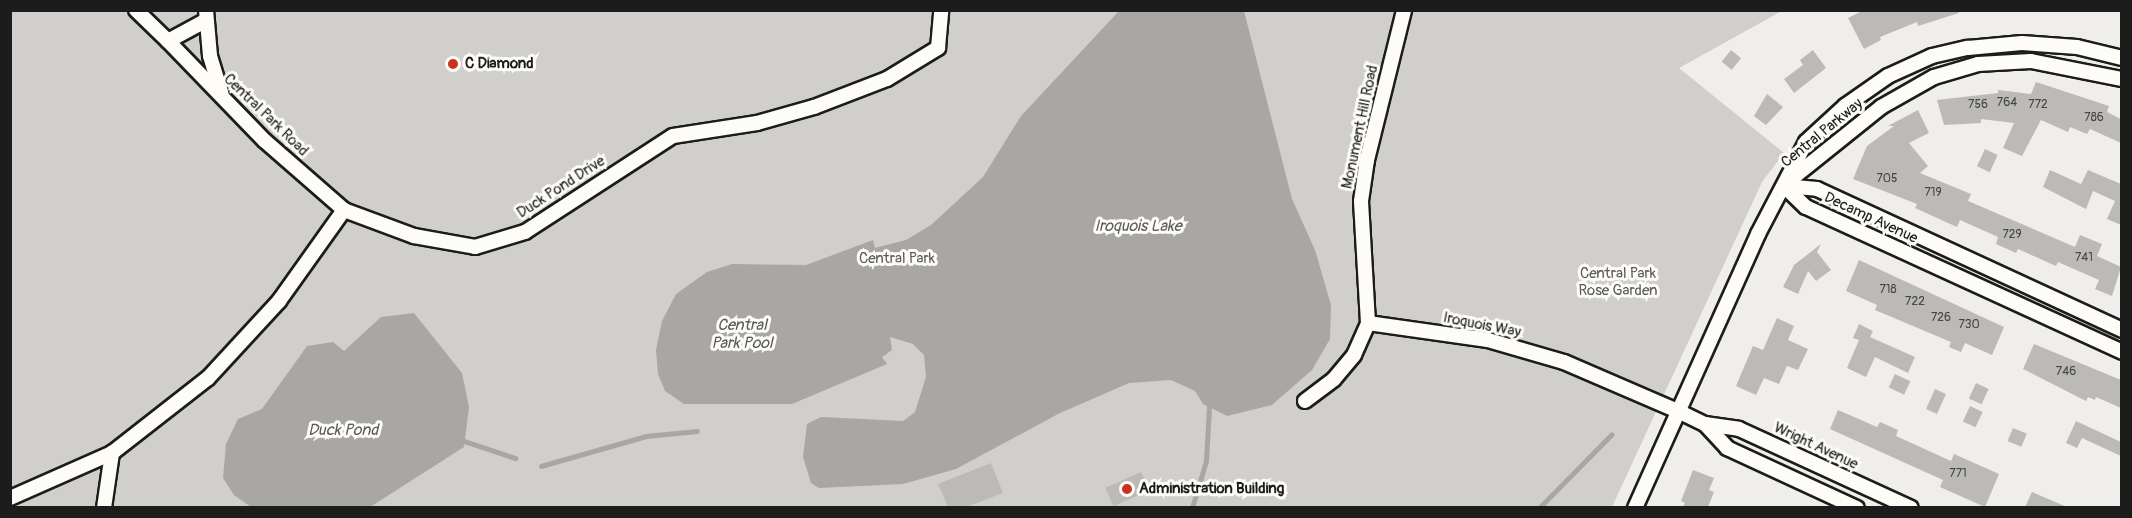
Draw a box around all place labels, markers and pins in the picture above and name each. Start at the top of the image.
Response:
place label: C Diamond [465,55,534,73]
marker: C Diamond [446,57,460,71]
place label: Administration Building [1139,480,1284,498]
marker: Administration Building [1120,482,1134,496]

